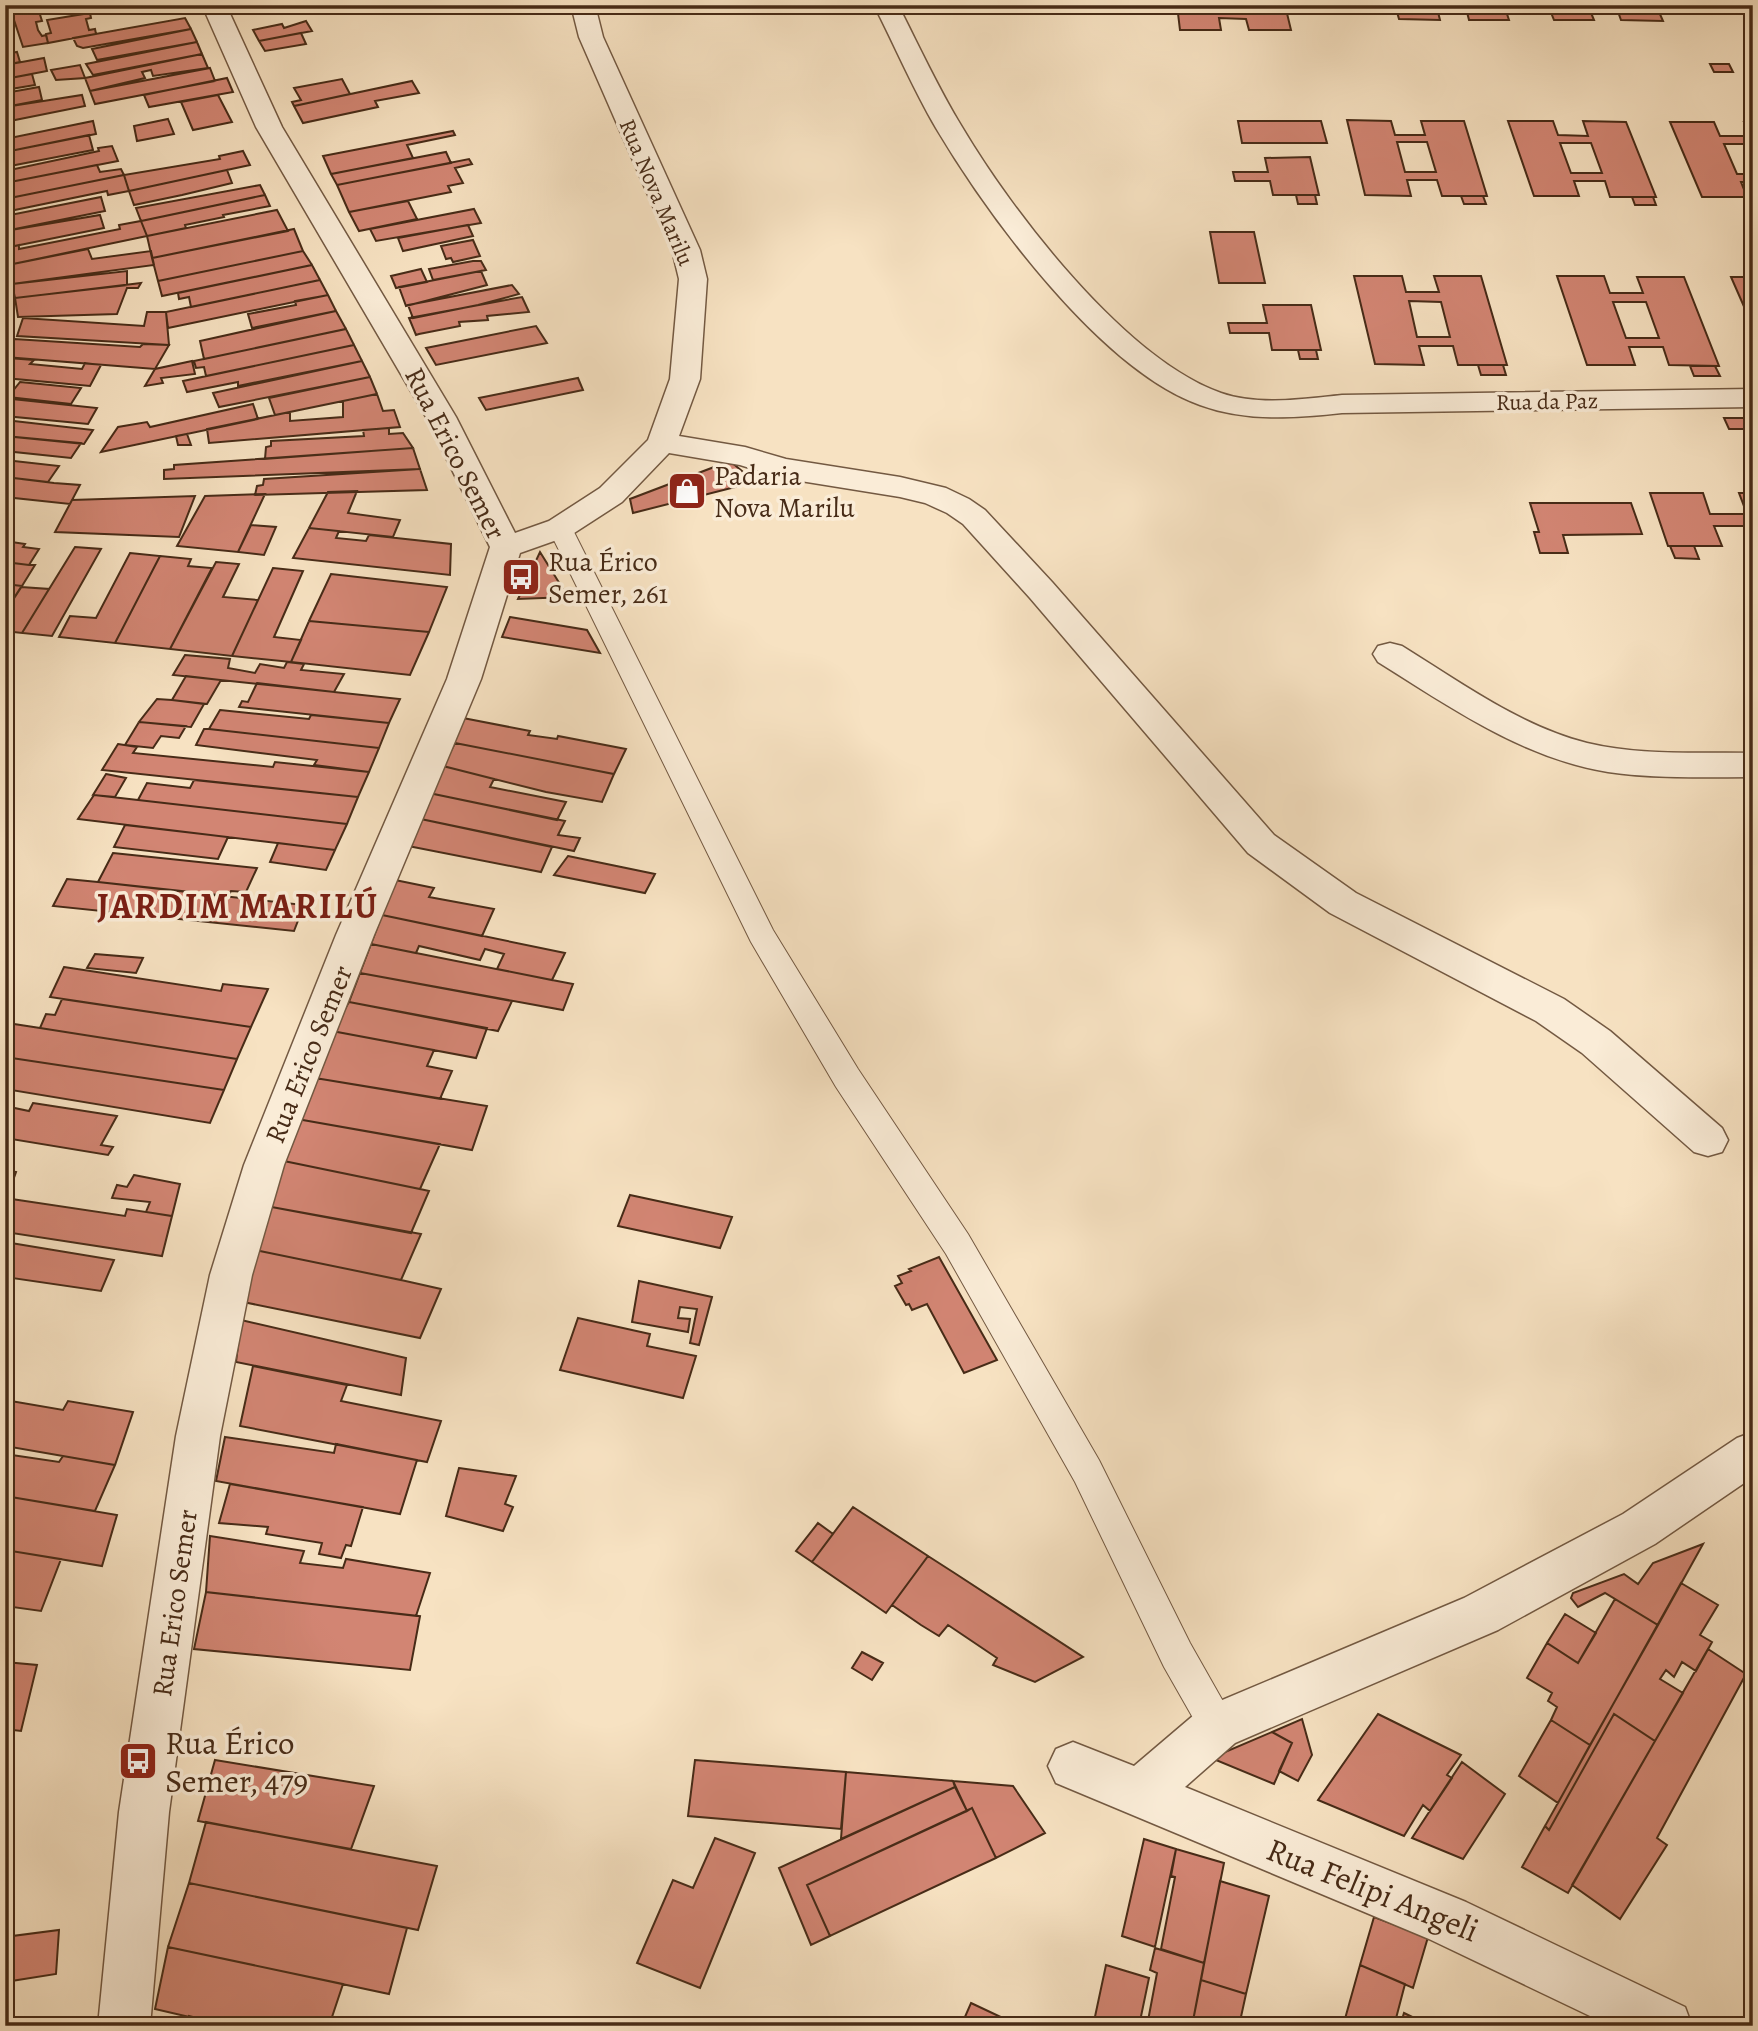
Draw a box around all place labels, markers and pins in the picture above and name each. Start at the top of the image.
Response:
place label: Padaria Nova Marilu [714,457,856,527]
shop icon: Padaria Nova Marilu [666,470,708,512]
place label: Rua Érico Semer, 261 [548,543,668,613]
bus stop icon: Rua Érico Semer, 261 [500,556,542,598]
place label: Rua Érico Semer, 479 [165,1720,308,1803]
bus stop icon: Rua Érico Semer, 479 [117,1740,159,1782]

